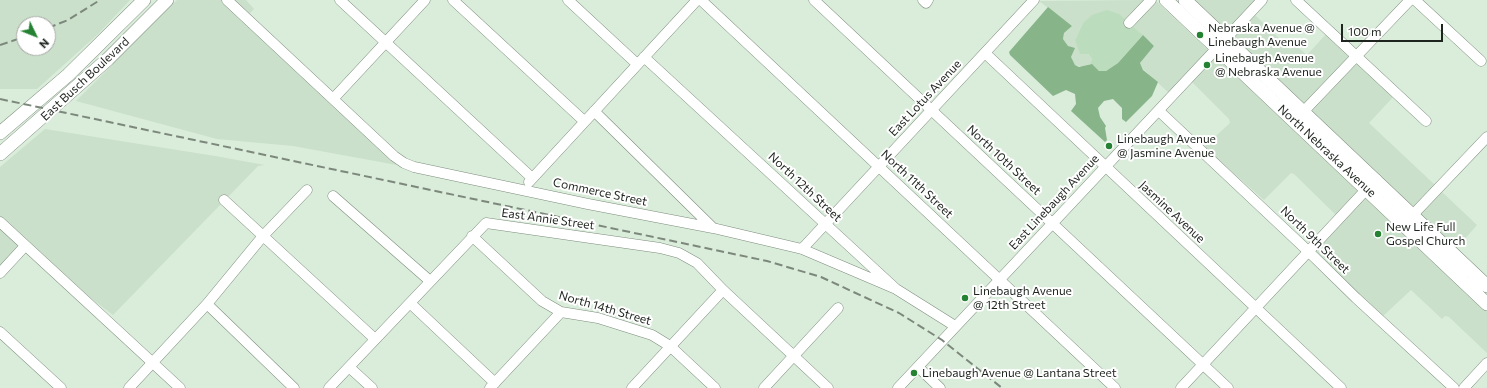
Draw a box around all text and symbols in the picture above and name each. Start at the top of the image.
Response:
north arrow [16,16,56,56]
scale bar [1343,16,1445,42]
place label: Nebraska Avenue @ Linebaugh Avenue [1208,21,1315,49]
text: 100 m [1348,24,1382,38]
marker: Nebraska Avenue @ Linebaugh Avenue [1195,30,1205,40]
street label: East Busch Boulevard [38,34,132,124]
text: N [37,36,52,51]
place label: Linebaugh Avenue @ Nebraska Avenue [1215,51,1322,79]
street label: East Lotus Avenue [886,57,964,139]
marker: Linebaugh Avenue @ Nebraska Avenue [1202,60,1212,70]
street label: North Nebraska Avenue [1275,102,1379,200]
street label: North 10th Street [964,122,1044,198]
place label: Linebaugh Avenue @ Jasmine Avenue [1117,132,1216,160]
marker: Linebaugh Avenue @ Jasmine Avenue [1104,141,1114,151]
street label: North 11th Street [878,147,956,221]
street label: North 12th Street [765,149,845,225]
street label: East Linebaugh Avenue [1006,151,1102,253]
street label: Commerce Street [552,175,648,209]
street label: Jasmine Avenue [1136,178,1208,246]
street label: North 9th Street [1277,203,1353,277]
street label: East Annie Street [501,205,595,233]
place label: New Life Full Gospel Church [1386,220,1465,248]
marker: New Life Full Gospel Church [1373,229,1383,239]
place label: Linebaugh Avenue @ 12th Street [973,284,1072,312]
street label: North 14th Street [557,288,653,328]
marker: Linebaugh Avenue @ 12th Street [960,293,970,303]
place label: Linebaugh Avenue @ Lantana Street [922,366,1117,380]
marker: Linebaugh Avenue @ Lantana Street [909,368,919,378]

